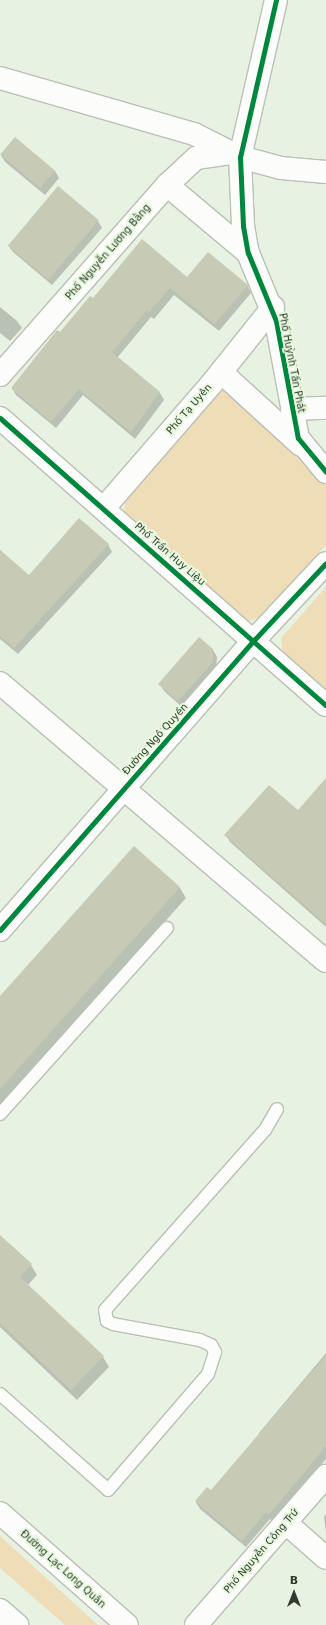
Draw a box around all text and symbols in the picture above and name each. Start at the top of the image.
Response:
street label: Phố Nguyễn Lương Bằng [63,202,153,302]
street label: Phố Huỳnh Tấn Phát [276,312,308,414]
street label: Phố Tạ Uyên [164,381,214,437]
street label: Phố Trần Huy Liệu [132,520,208,588]
street label: Đường Ngô Quyền [120,701,190,777]
street label: Phố Nguyễn Công Trứ [221,1507,301,1595]
street label: Đường Lạc Long Quân [18,1528,108,1610]
north arrow [274,1573,314,1613]
text: B [290,1574,298,1587]

